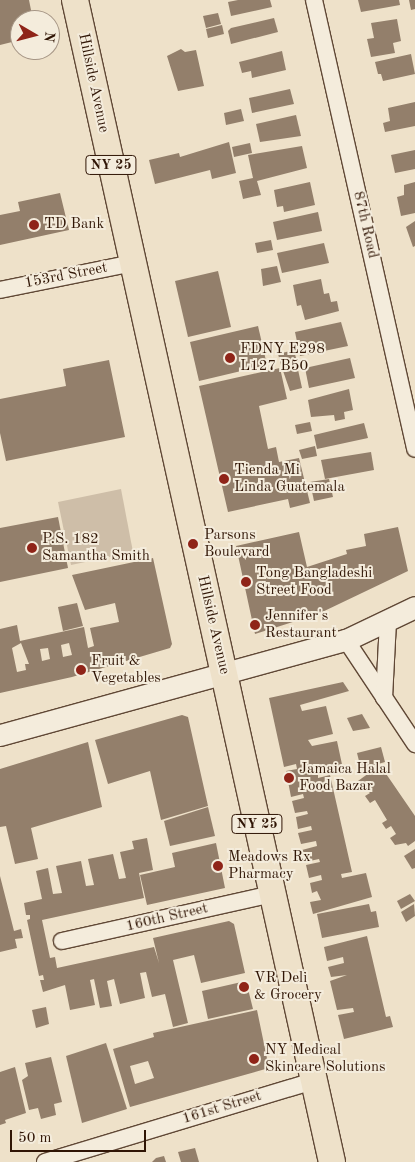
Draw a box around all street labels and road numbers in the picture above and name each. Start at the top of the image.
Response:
street label: Hillside Avenue [74,32,112,134]
road number: NY 25 [85,154,137,176]
street label: 87th Road [349,190,381,260]
street label: 153rd Street [23,259,109,293]
street label: Hillside Avenue [193,574,233,676]
road number: NY 25 [231,812,283,836]
street label: 160th Street [124,900,210,936]
street label: 161st Street [180,1087,264,1129]

